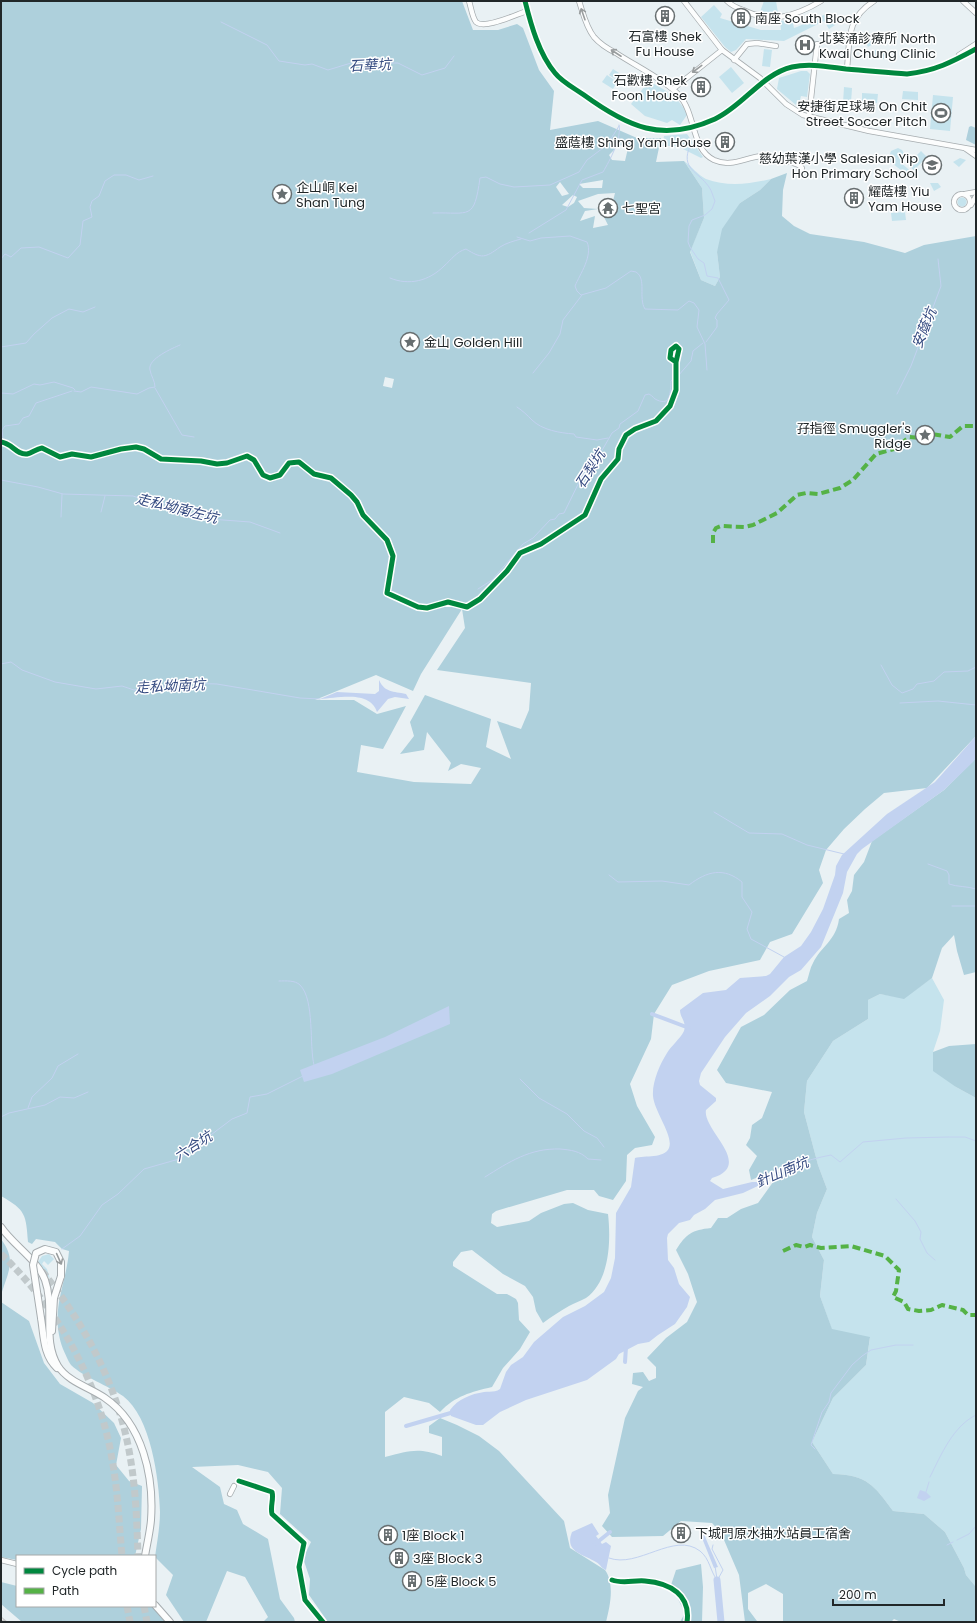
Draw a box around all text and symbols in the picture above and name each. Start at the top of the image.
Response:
building icon: 石富樓 Shek Fu House [654,5,676,27]
building icon: 南座 South Block [730,7,752,29]
one-way arrow [579,8,587,20]
place label: 南座 South Block [755,9,860,28]
place label: 石富樓 Shek Fu House [628,27,702,61]
place label: 北葵涌診療所 North Kwai Chung Clinic [819,29,936,63]
hospital icon: 北葵涌診療所 North Kwai Chung Clinic [794,34,816,56]
one-way arrow [610,49,622,57]
water label: 石華坑 [349,54,393,76]
one-way arrow [692,65,703,73]
place label: 石歡樓 Shek Foon House [612,71,687,105]
building icon: 石歡樓 Shek Foon House [690,76,712,98]
place label: 安捷街足球場 On Chit Street Soccer Pitch [797,97,927,131]
sports icon: 安捷街足球場 On Chit Street Soccer Pitch [930,102,952,124]
building icon: 盛蔭樓 Shing Yam House [714,131,736,153]
place label: 盛蔭樓 Shing Yam House [555,133,711,152]
place label: 慈幼葉漢小學 Salesian Yip Hon Primary School [759,149,918,183]
school or university icon: 慈幼葉漢小學 Salesian Yip Hon Primary School [921,154,943,176]
place label: 企山峒 Kei Shan Tung [296,178,365,212]
place label: 耀蔭樓 Yiu Yam House [868,182,942,216]
place icon: 企山峒 Kei Shan Tung [271,183,293,205]
building icon: 耀蔭樓 Yiu Yam House [843,187,865,209]
temple icon: 七聖宮 [597,197,619,219]
place label: 七聖宮 [622,199,661,218]
water label: 安蔭坑 [907,303,942,351]
place icon: 金山 Golden Hill [399,331,421,353]
place label: 金山 Golden Hill [424,333,522,352]
place label: 孖指徑 Smuggler's Ridge [797,419,911,453]
place icon: 孖指徑 Smuggler's Ridge [914,424,936,446]
water label: 石梨坑 [570,444,611,492]
water label: 走私坳南左坑 [134,488,222,528]
water label: 走私坳南坑 [135,674,207,698]
water label: 六合坑 [170,1125,218,1166]
water label: 針山南坑 [752,1151,814,1192]
one-way arrow [56,1253,63,1265]
building icon: 下城門原水抽水站員工宿舍 [670,1522,692,1544]
building icon: 1座 Block 1 [377,1524,399,1546]
place label: 下城門原水抽水站員工宿舍 [695,1524,851,1543]
place label: 1座 Block 1 [402,1526,464,1545]
building icon: 3座 Block 3 [388,1547,410,1569]
place label: 3座 Block 3 [413,1549,482,1568]
legend [16,1555,156,1607]
text: Cycle path [52,1562,117,1579]
building icon: 5座 Block 5 [401,1570,423,1592]
place label: 5座 Block 5 [426,1572,496,1591]
scale bar [833,1581,944,1607]
text: Path [52,1582,79,1599]
text: 200 m [839,1586,877,1603]

